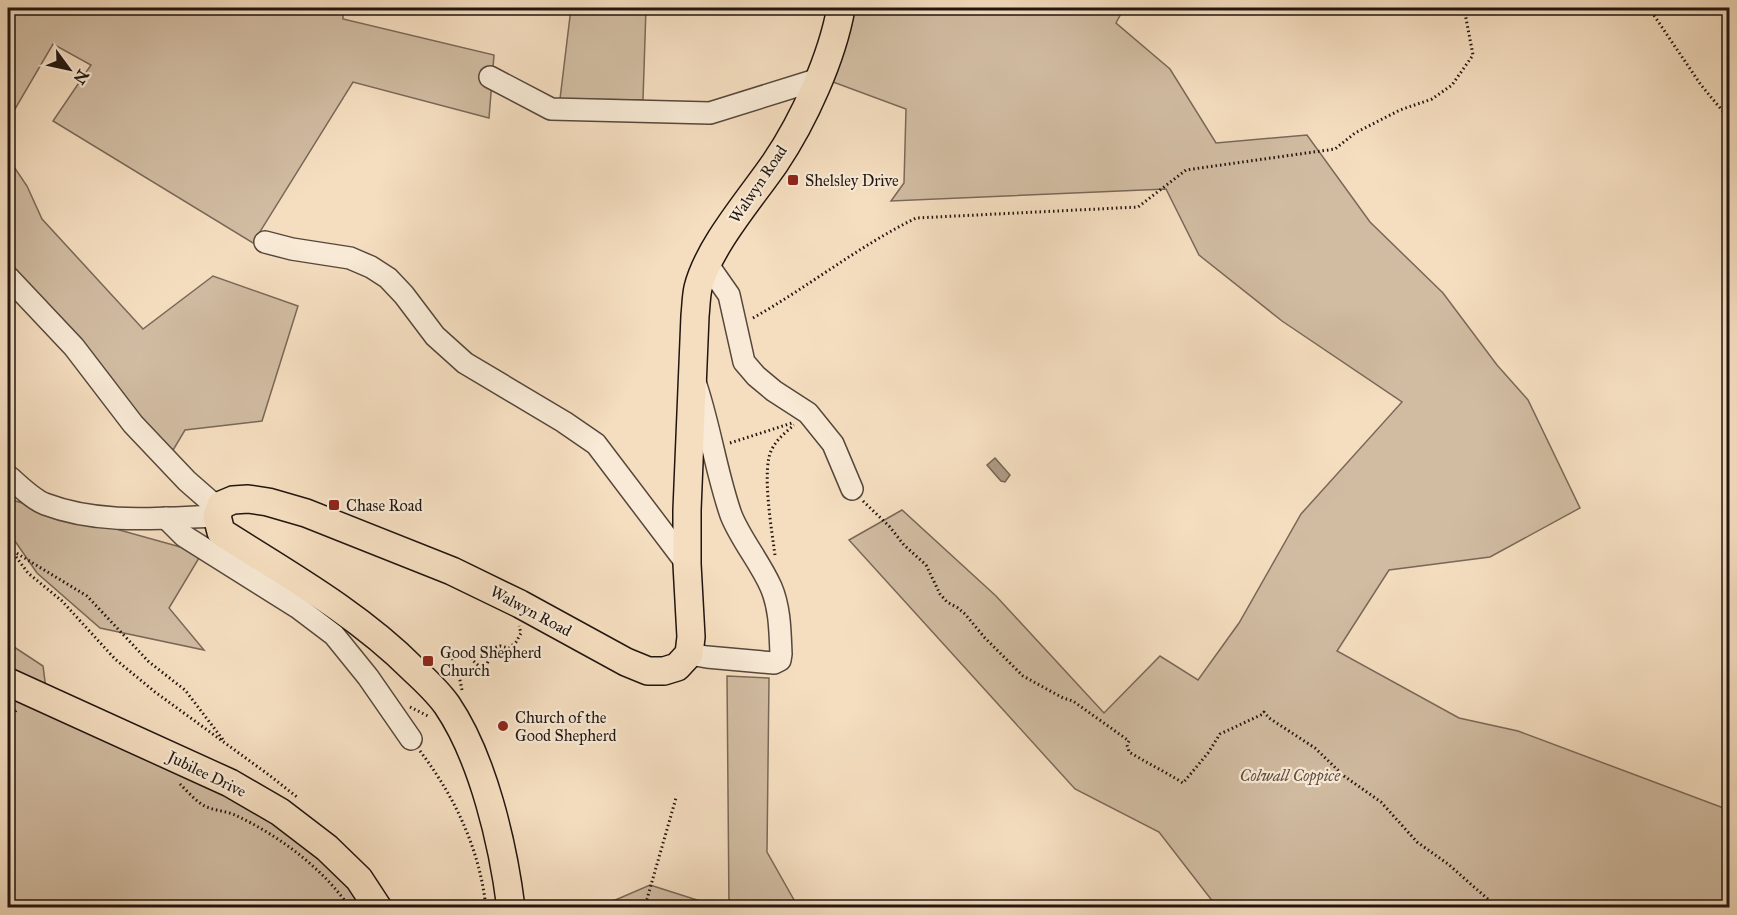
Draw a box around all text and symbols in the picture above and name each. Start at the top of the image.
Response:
north arrow [39,39,99,99]
text: N [69,66,93,88]
street label: Walwyn Road [725,142,791,226]
place label: Shelsley Drive [805,171,899,190]
marker: Shelsley Drive [786,173,800,187]
place label: Chase Road [346,496,423,515]
marker: Chase Road [327,498,341,512]
street label: Walwyn Road [487,582,575,640]
place label: Good Shepherd Church [440,643,542,680]
marker: Good Shepherd Church [421,654,435,668]
place label: Church of the Good Shepherd [515,708,617,745]
marker: Church of the Good Shepherd [496,719,510,733]
street label: Jubilee Drive [162,746,250,802]
park label: Colwall Coppice [1240,766,1341,786]

